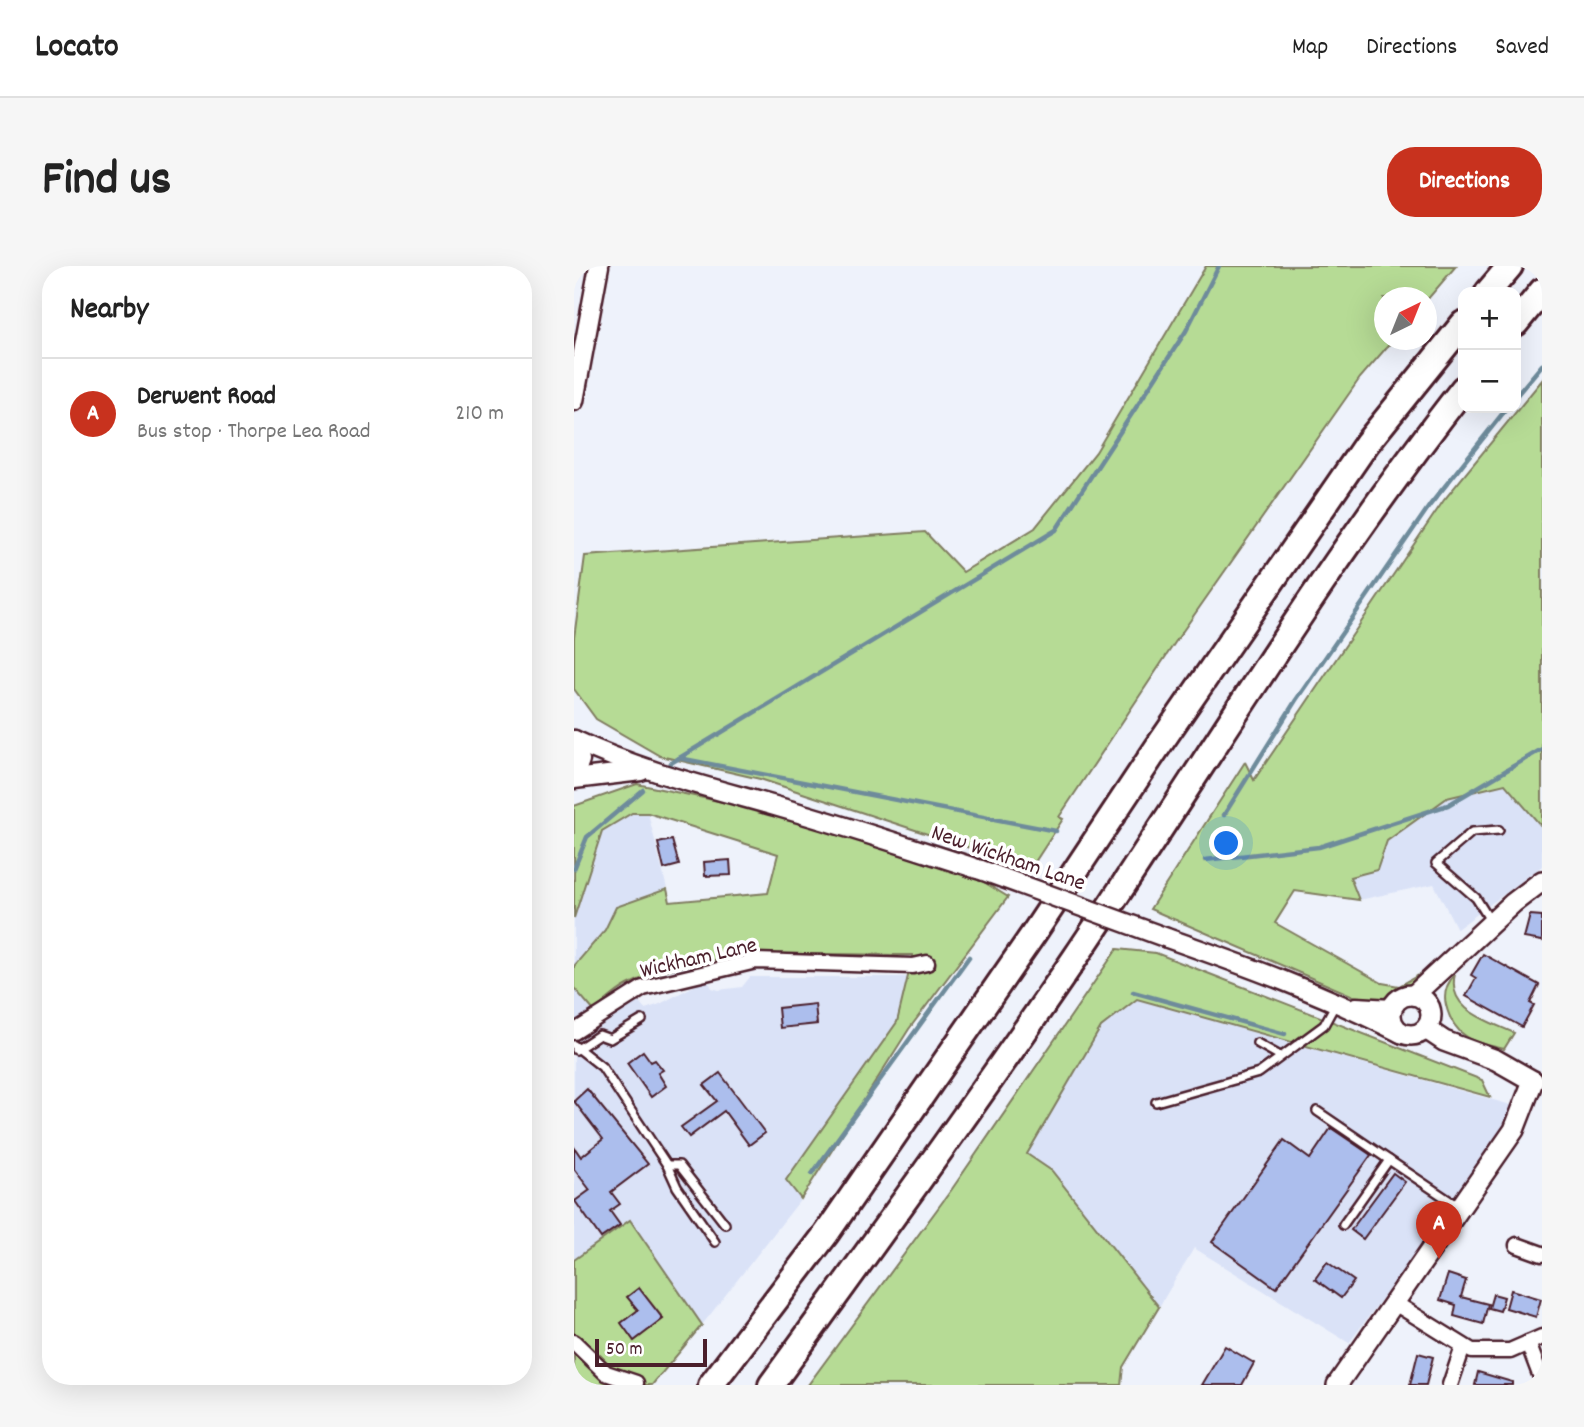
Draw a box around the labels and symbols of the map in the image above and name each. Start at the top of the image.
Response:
north arrow [1374,287,1437,350]
street label: New Wickham Lane [926,818,1089,901]
your location [1209,826,1243,860]
street label: Wickham Lane [637,930,761,989]
pin: A [1416,1201,1462,1259]
scale bar [595,1336,707,1368]

